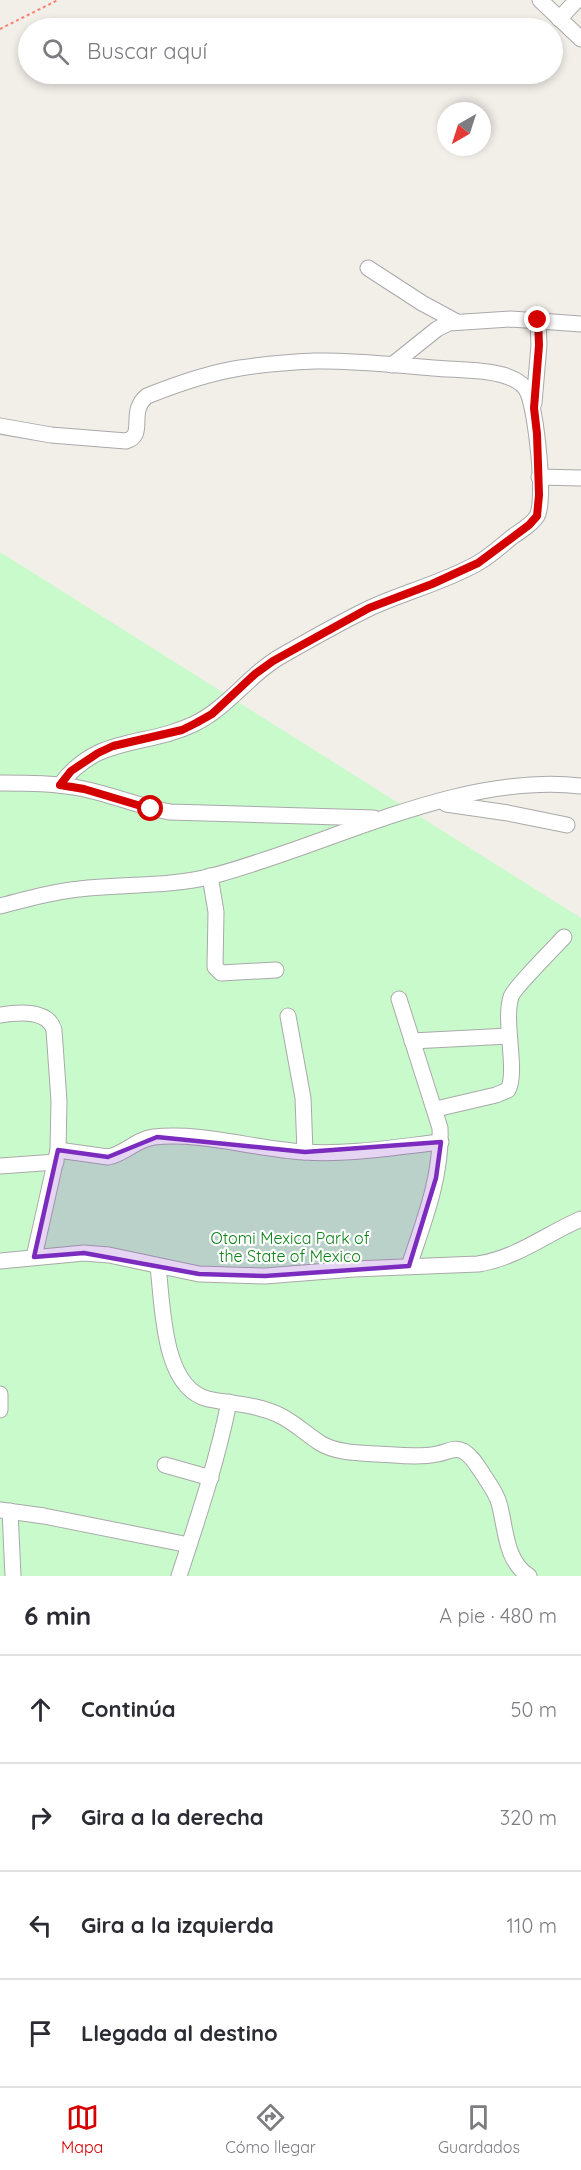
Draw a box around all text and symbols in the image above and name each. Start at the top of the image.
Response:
search box [18,18,563,84]
icon: search [39,35,72,68]
text: Buscar aquí [87,37,207,65]
north arrow [437,102,491,156]
route end [524,306,550,332]
route start [137,795,163,821]
park label: Otomi Mexica Park of the State of Mexico [211,1228,370,1266]
text: 6 min [24,1599,91,1632]
text: A pie · 480 m [439,1603,557,1628]
icon: ahead [24,1693,57,1726]
text: Continúa [81,1695,176,1723]
text: 50 m [511,1697,557,1722]
icon: right [24,1801,57,1834]
text: Gira a la derecha [81,1803,264,1831]
text: 320 m [500,1805,557,1830]
icon: left [24,1909,57,1942]
text: Gira a la izquierda [81,1911,274,1939]
text: 110 m [507,1913,557,1938]
icon: arrive [24,2017,57,2050]
text: Llegada al destino [81,2019,278,2047]
tab: Mapa [61,2101,103,2157]
tab: Cómo llegar [225,2101,316,2157]
tab: Guardados [438,2101,520,2157]

